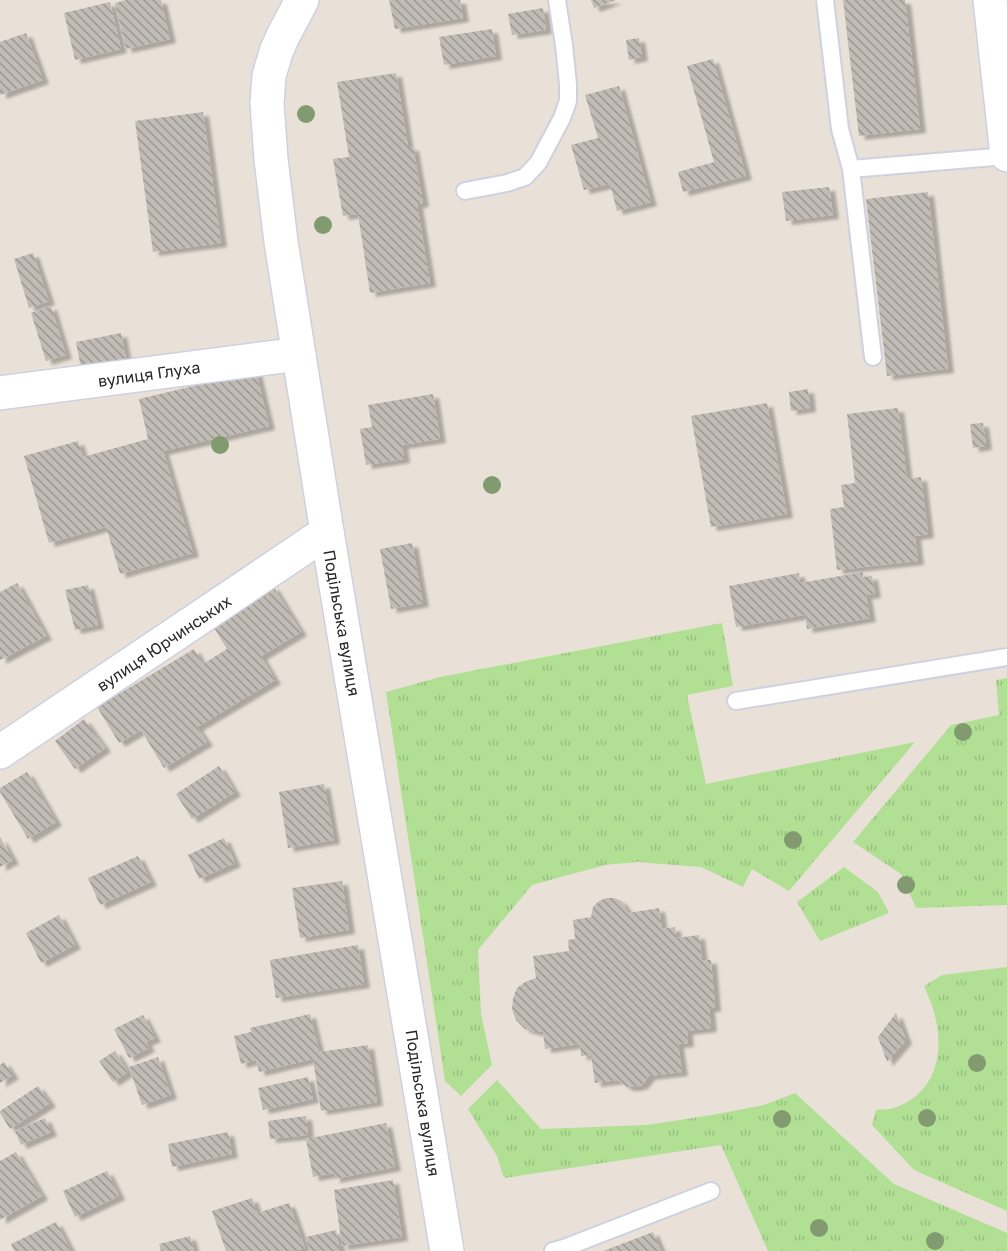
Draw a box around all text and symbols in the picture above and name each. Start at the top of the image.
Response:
street label: вулиця Глуха [97,357,201,391]
street label: Подільська вулиця [319,548,365,698]
street label: вулиця Юрчинських [93,590,235,695]
street label: Подільська вулиця [402,1028,444,1178]

